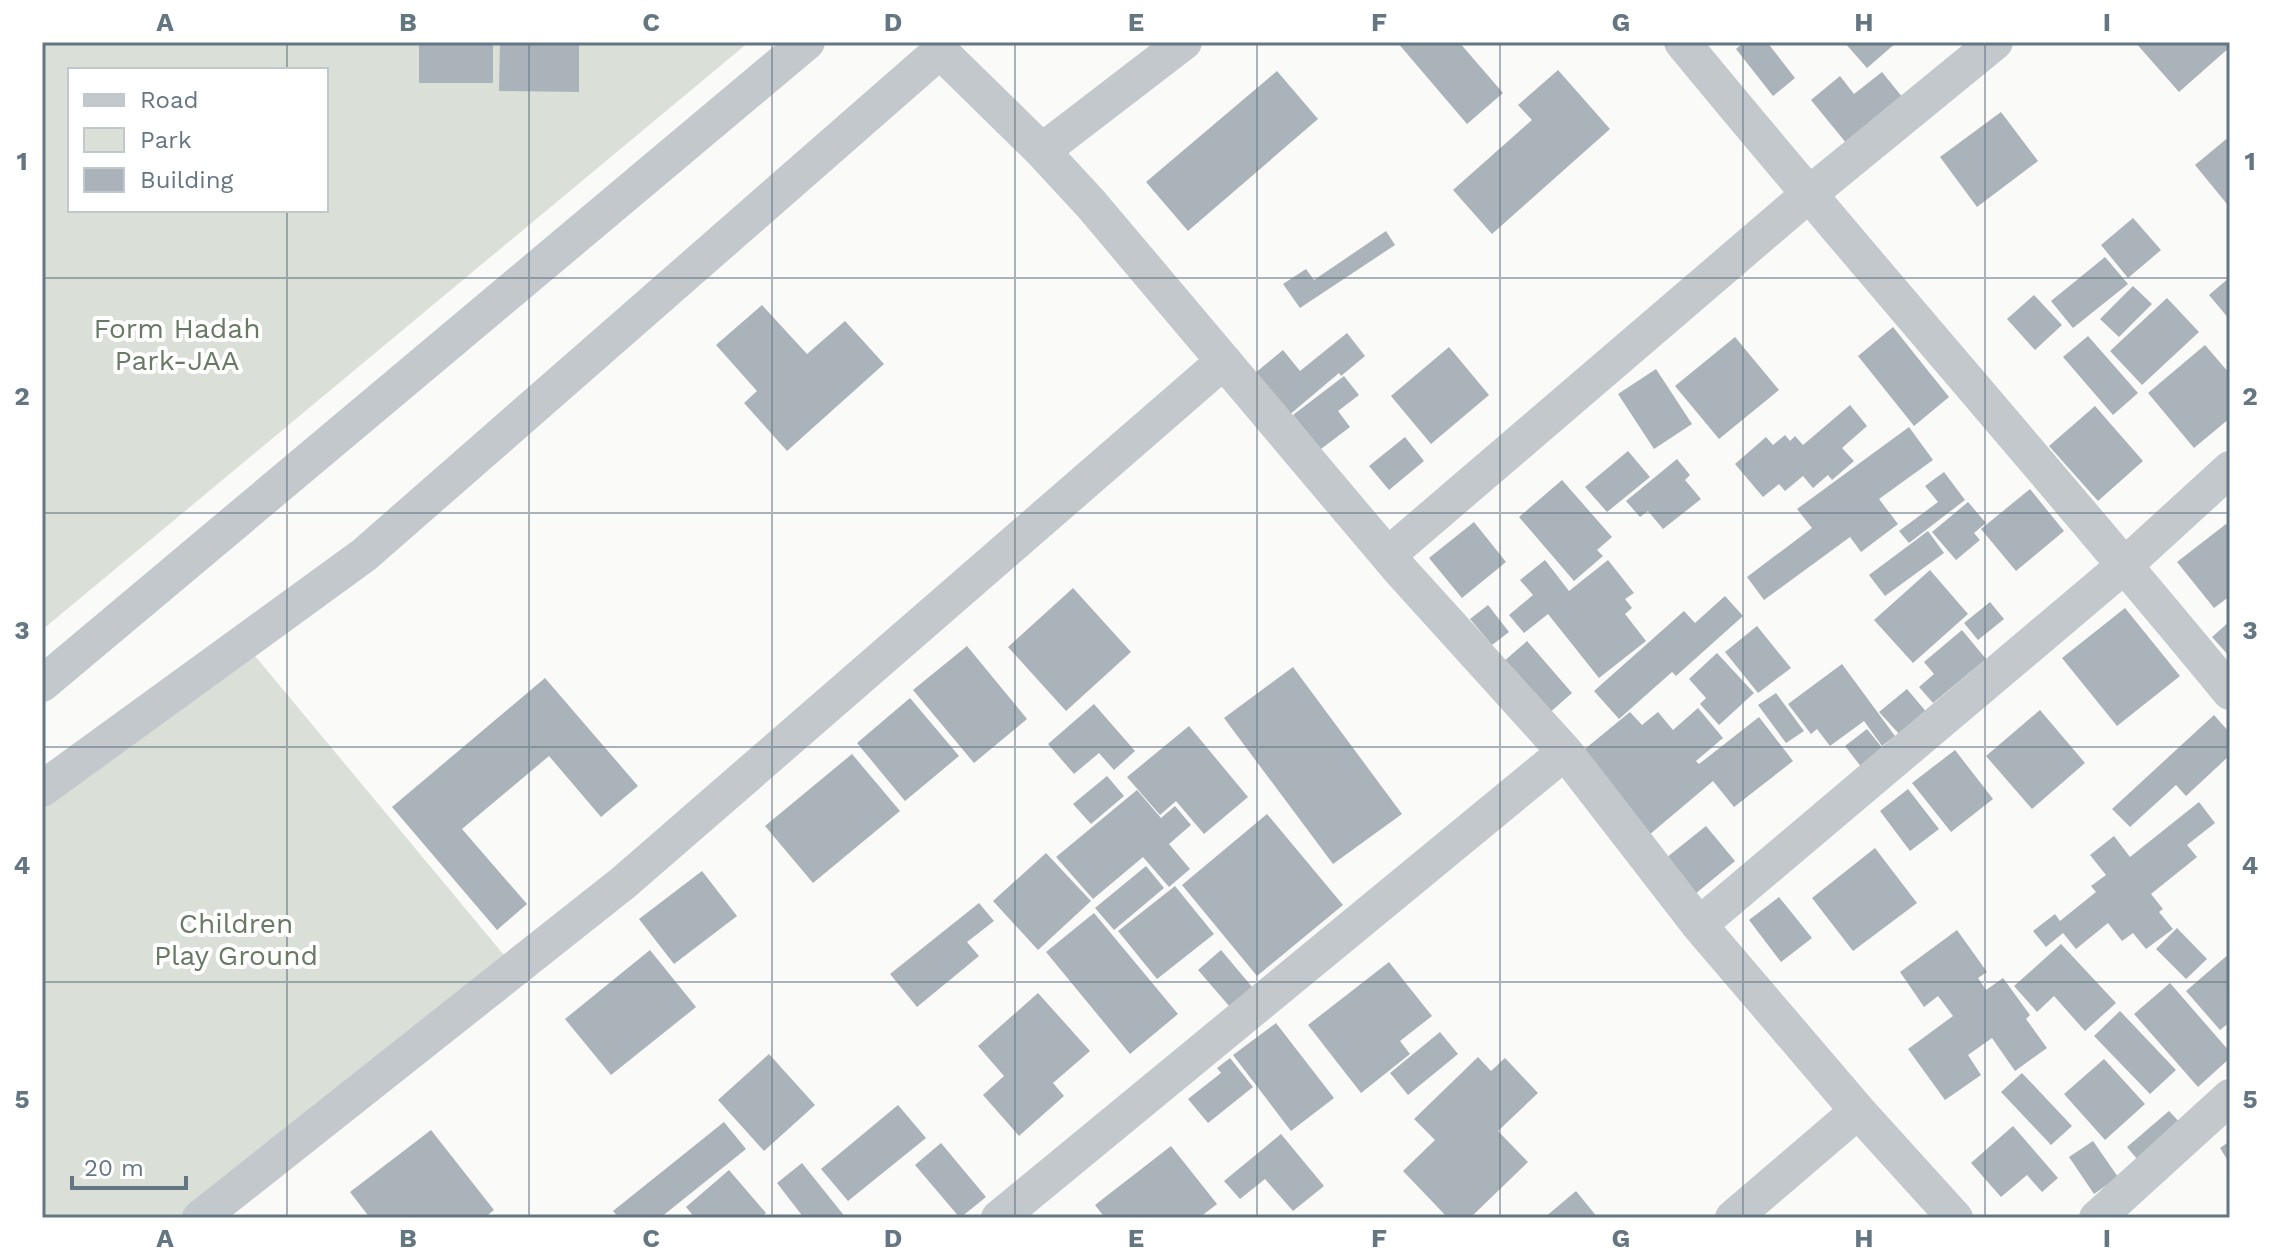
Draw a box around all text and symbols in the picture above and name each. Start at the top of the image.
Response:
text: A [156,7,174,37]
text: B [399,7,417,37]
text: C [642,7,660,37]
text: D [884,7,902,37]
text: E [1128,7,1144,37]
text: F [1371,7,1387,37]
text: G [1612,7,1630,37]
text: H [1854,7,1874,37]
text: I [2103,7,2111,37]
legend [68,68,328,212]
text: Road [140,86,199,114]
text: Park [140,126,192,154]
text: 1 [16,146,28,176]
text: 1 [2244,146,2256,176]
text: Building [140,166,233,194]
park label: Form Hadah Park-JAA [94,312,260,377]
text: 2 [14,381,30,411]
text: 2 [2242,381,2258,411]
text: 3 [14,615,30,645]
text: 3 [2242,615,2258,645]
text: 4 [14,850,31,880]
text: 4 [2242,850,2259,880]
park label: Children Play Ground [154,907,318,972]
text: 5 [14,1084,30,1114]
text: 5 [2242,1084,2258,1114]
scale bar [72,1140,186,1190]
text: 20 m [84,1154,144,1182]
text: A [156,1223,174,1253]
text: B [399,1223,417,1253]
text: C [642,1223,660,1253]
text: D [884,1223,902,1253]
text: E [1128,1223,1144,1253]
text: F [1371,1223,1387,1253]
text: G [1612,1223,1630,1253]
text: H [1854,1223,1874,1253]
text: I [2103,1223,2111,1253]

